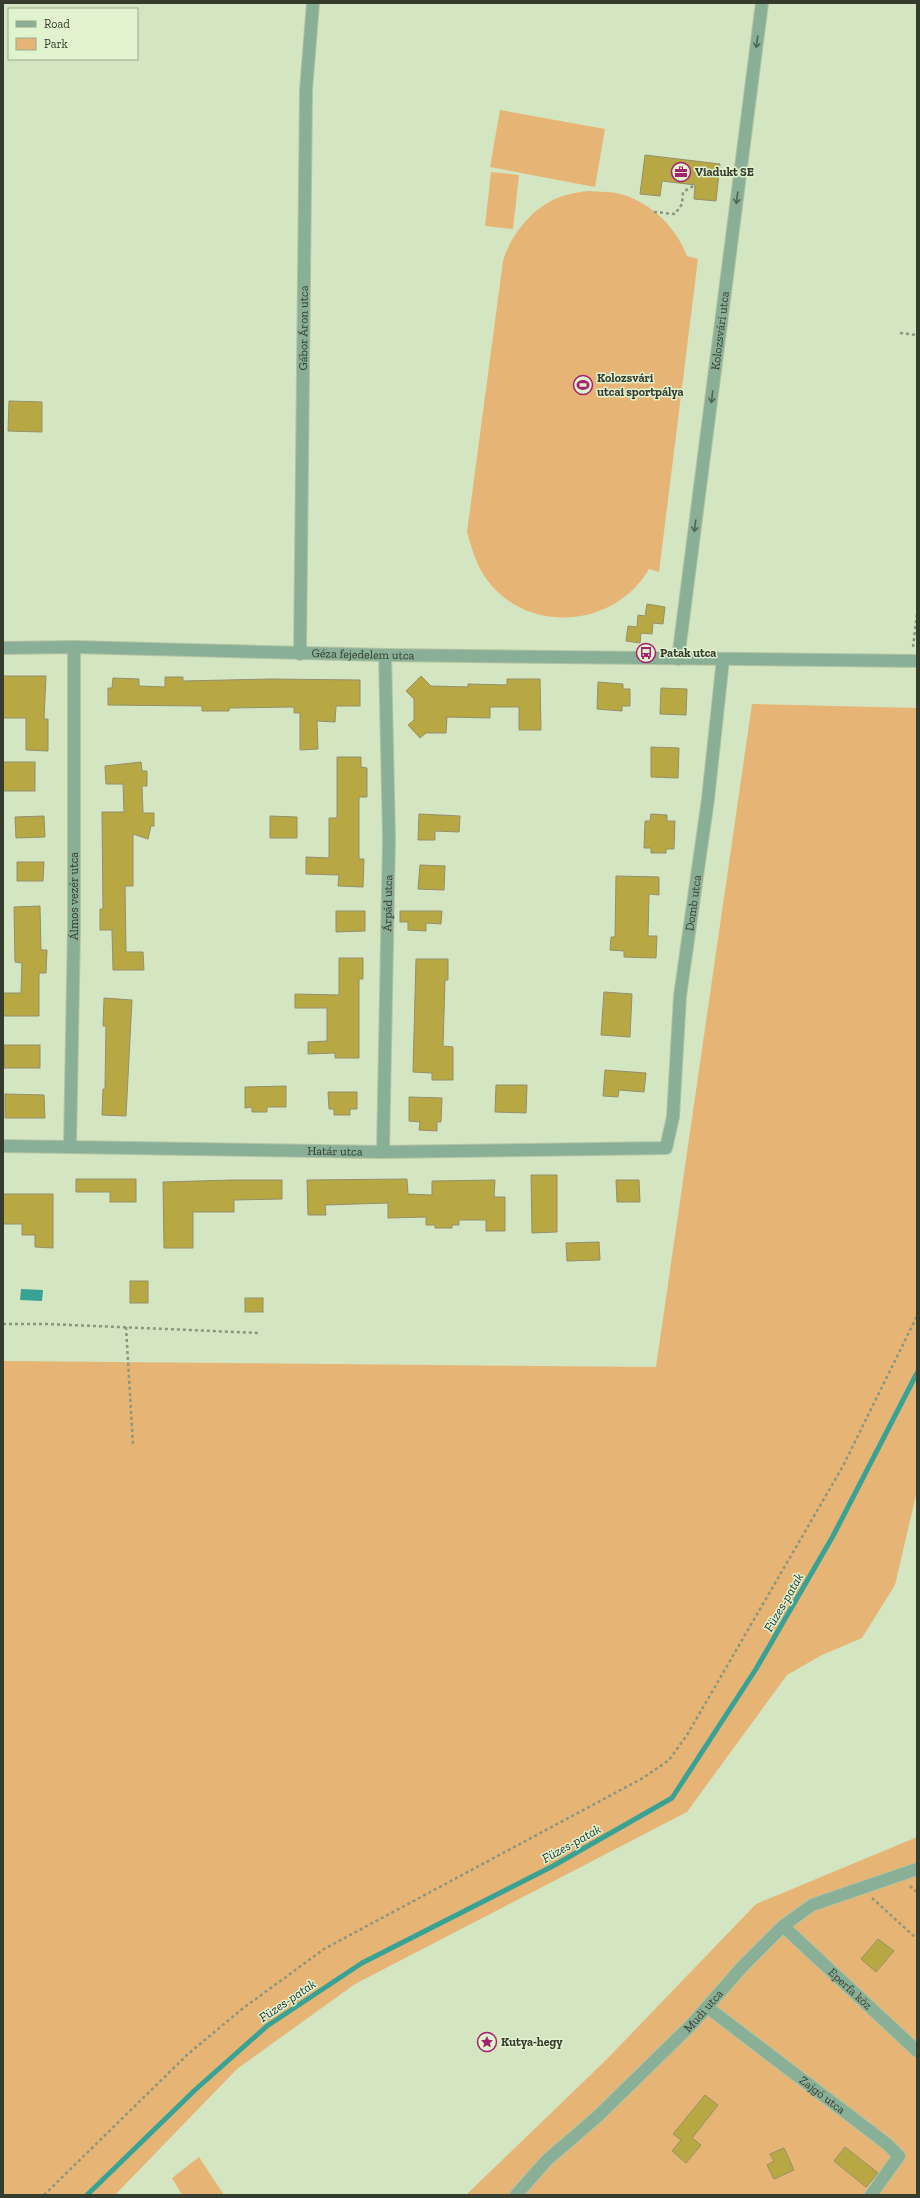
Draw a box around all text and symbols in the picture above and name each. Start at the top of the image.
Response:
legend [8,8,138,60]
text: Road [44,17,70,31]
one-way arrow [753,35,761,48]
text: Park [44,37,69,51]
office icon: Viadukt SE [670,161,692,183]
place label: Viadukt SE [695,165,754,179]
one-way arrow [733,191,741,204]
street label: Gábor Áron utca [295,285,311,371]
street label: Kolozsvári utca [708,290,732,371]
place label: Kolozsvári utcai sportpálya [597,371,684,399]
sports icon: Kolozsvári utcai sportpálya [572,374,594,396]
one-way arrow [708,390,716,403]
one-way arrow [691,519,699,532]
bus stop icon: Patak utca [635,642,657,664]
street label: Géza fejedelem utca [311,646,415,662]
place label: Patak utca [660,646,716,660]
street label: Álmos vezér utca [66,852,81,940]
street label: Árpád utca [379,874,395,932]
street label: Domb utca [682,874,704,932]
street label: Határ utca [307,1144,363,1159]
water label: Füzes-patak [761,1570,806,1634]
water label: Füzes-patak [539,1821,604,1866]
street label: Eperfa köz [826,1965,875,2013]
water label: Füzes-patak [256,1976,319,2025]
street label: Mudi utca [681,1987,726,2035]
place icon: Kutya-hegy [476,2031,498,2053]
place label: Kutya-hegy [501,2035,563,2049]
street label: Zajgó utca [797,2073,848,2117]

